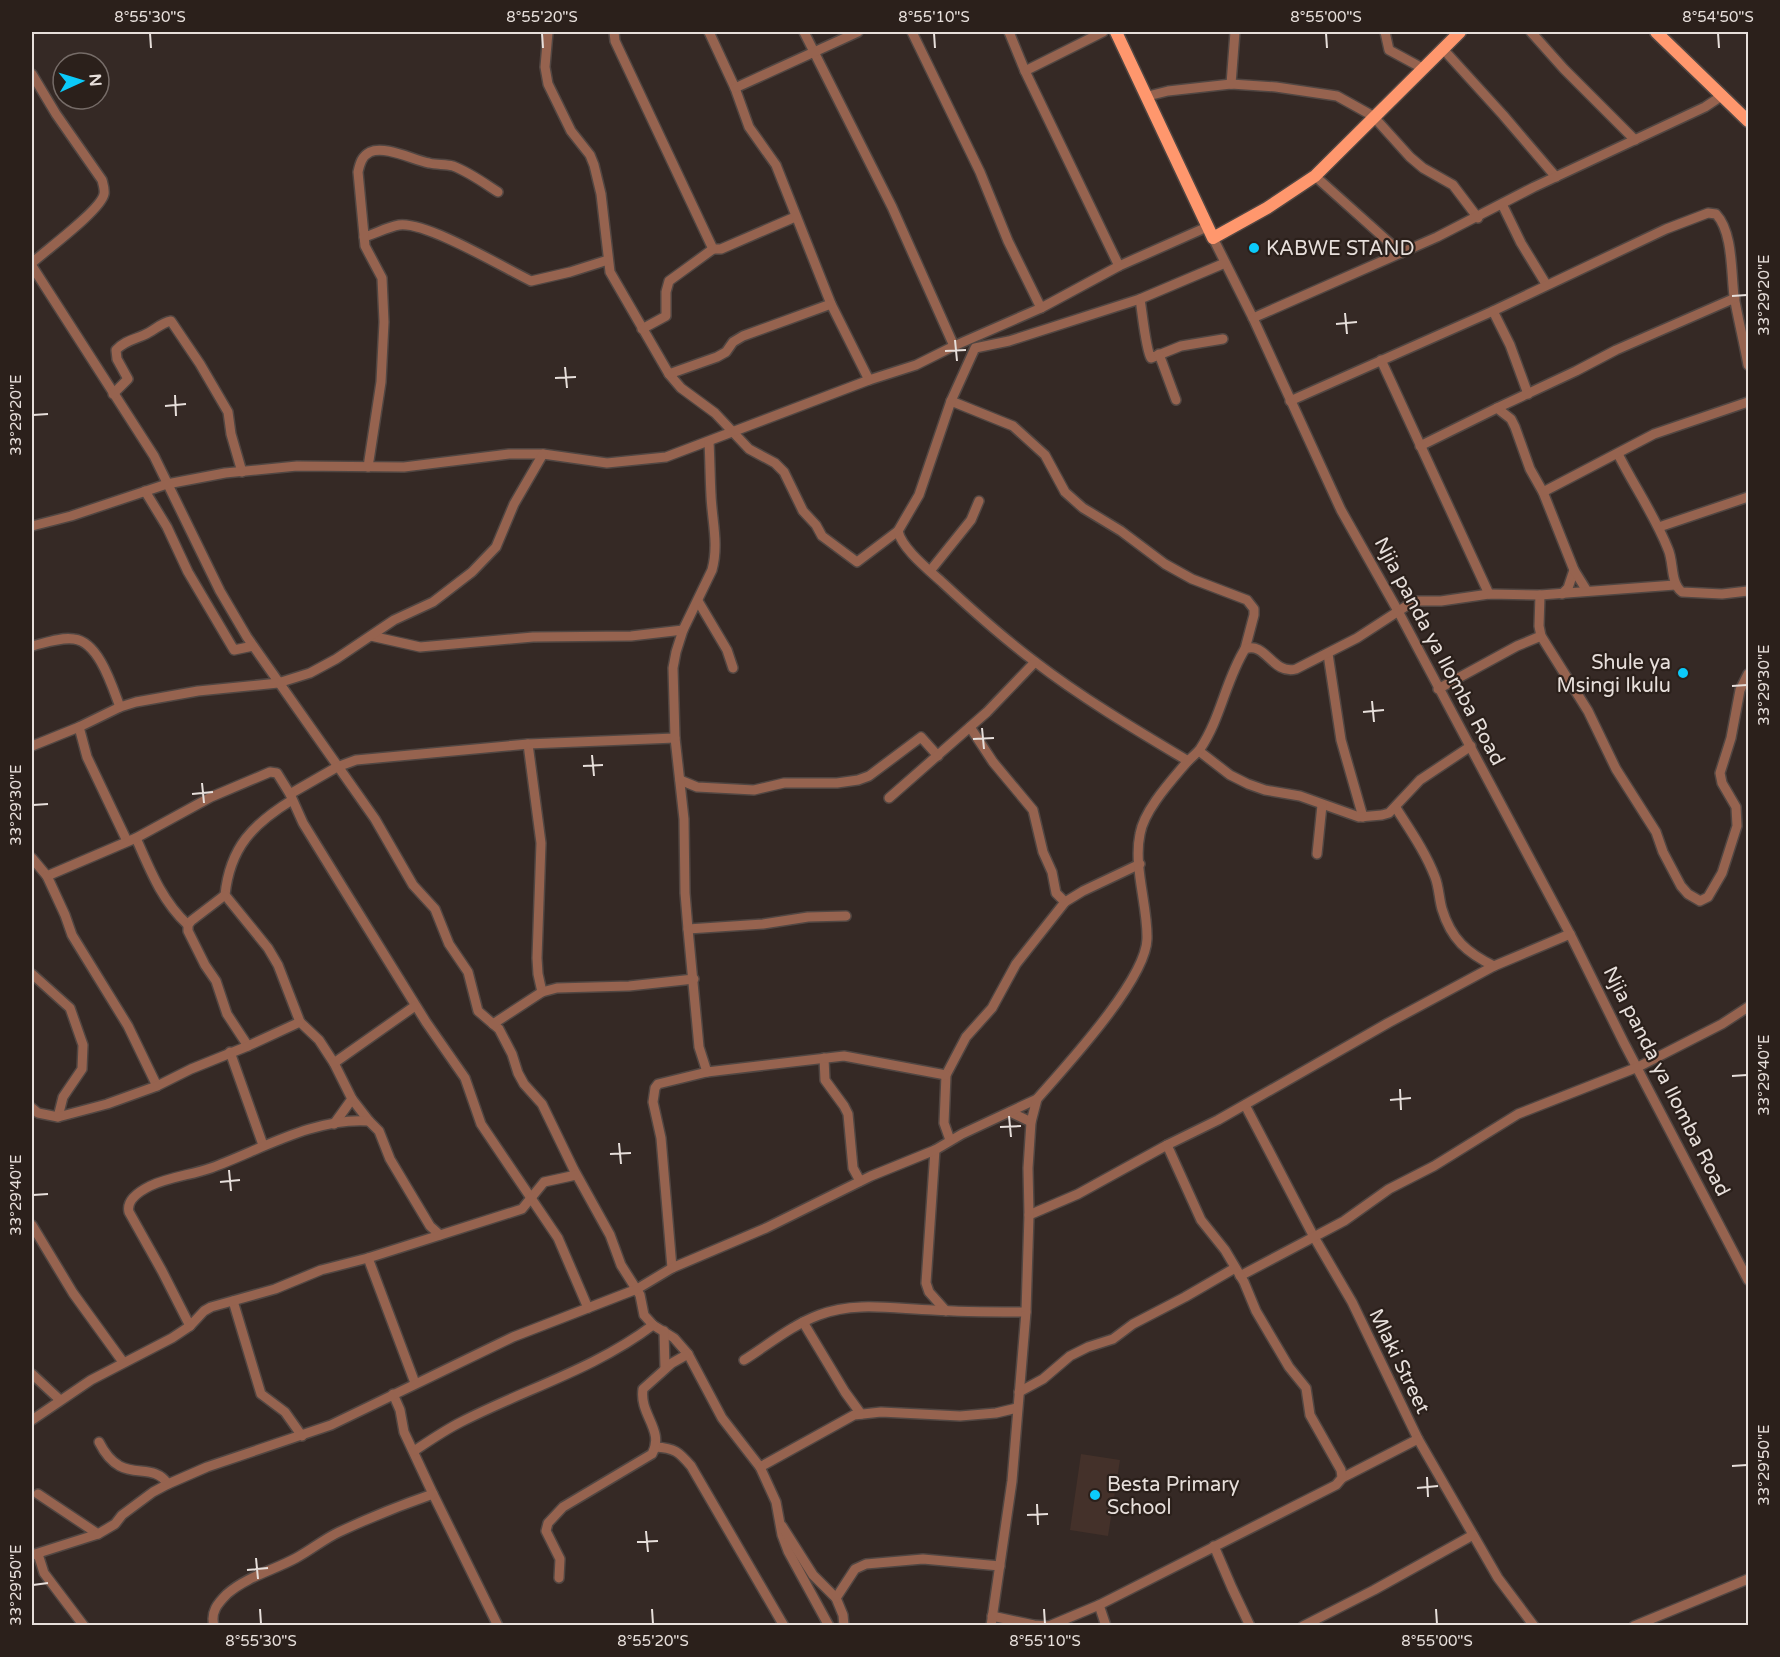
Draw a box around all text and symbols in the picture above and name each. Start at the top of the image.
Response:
text: 8°55'30"S [114,8,186,26]
text: 8°55'20"S [506,8,578,26]
text: 8°55'10"S [898,8,970,26]
text: 8°55'00"S [1290,8,1362,26]
text: 8°54'50"S [1682,8,1754,26]
north arrow [51,51,111,111]
text: N [85,73,105,87]
place label: KABWE STAND [1266,237,1414,261]
marker: KABWE STAND [1247,241,1261,255]
text: 33°29'20"E [1755,254,1773,336]
text: 33°29'20"E [7,374,25,456]
street label: Njia panda ya Ilomba Road [1369,533,1510,770]
text: 33°29'30"E [1755,644,1773,726]
place label: Shule ya Msingi Ikulu [1557,651,1671,698]
marker: Shule ya Msingi Ikulu [1676,666,1690,680]
text: 33°29'30"E [7,764,25,846]
street label: Njia panda ya Ilomba Road [1598,962,1735,1200]
text: 33°29'40"E [1755,1034,1773,1116]
text: 33°29'40"E [7,1154,25,1236]
street label: Mlaki Street [1363,1305,1435,1418]
text: 33°29'50"E [1755,1424,1773,1506]
place label: Besta Primary School [1107,1473,1240,1520]
marker: Besta Primary School [1088,1488,1102,1502]
text: 33°29'50"E [7,1544,25,1626]
text: 8°55'30"S [225,1632,297,1650]
text: 8°55'20"S [617,1632,689,1650]
text: 8°55'10"S [1009,1632,1081,1650]
text: 8°55'00"S [1401,1632,1473,1650]

